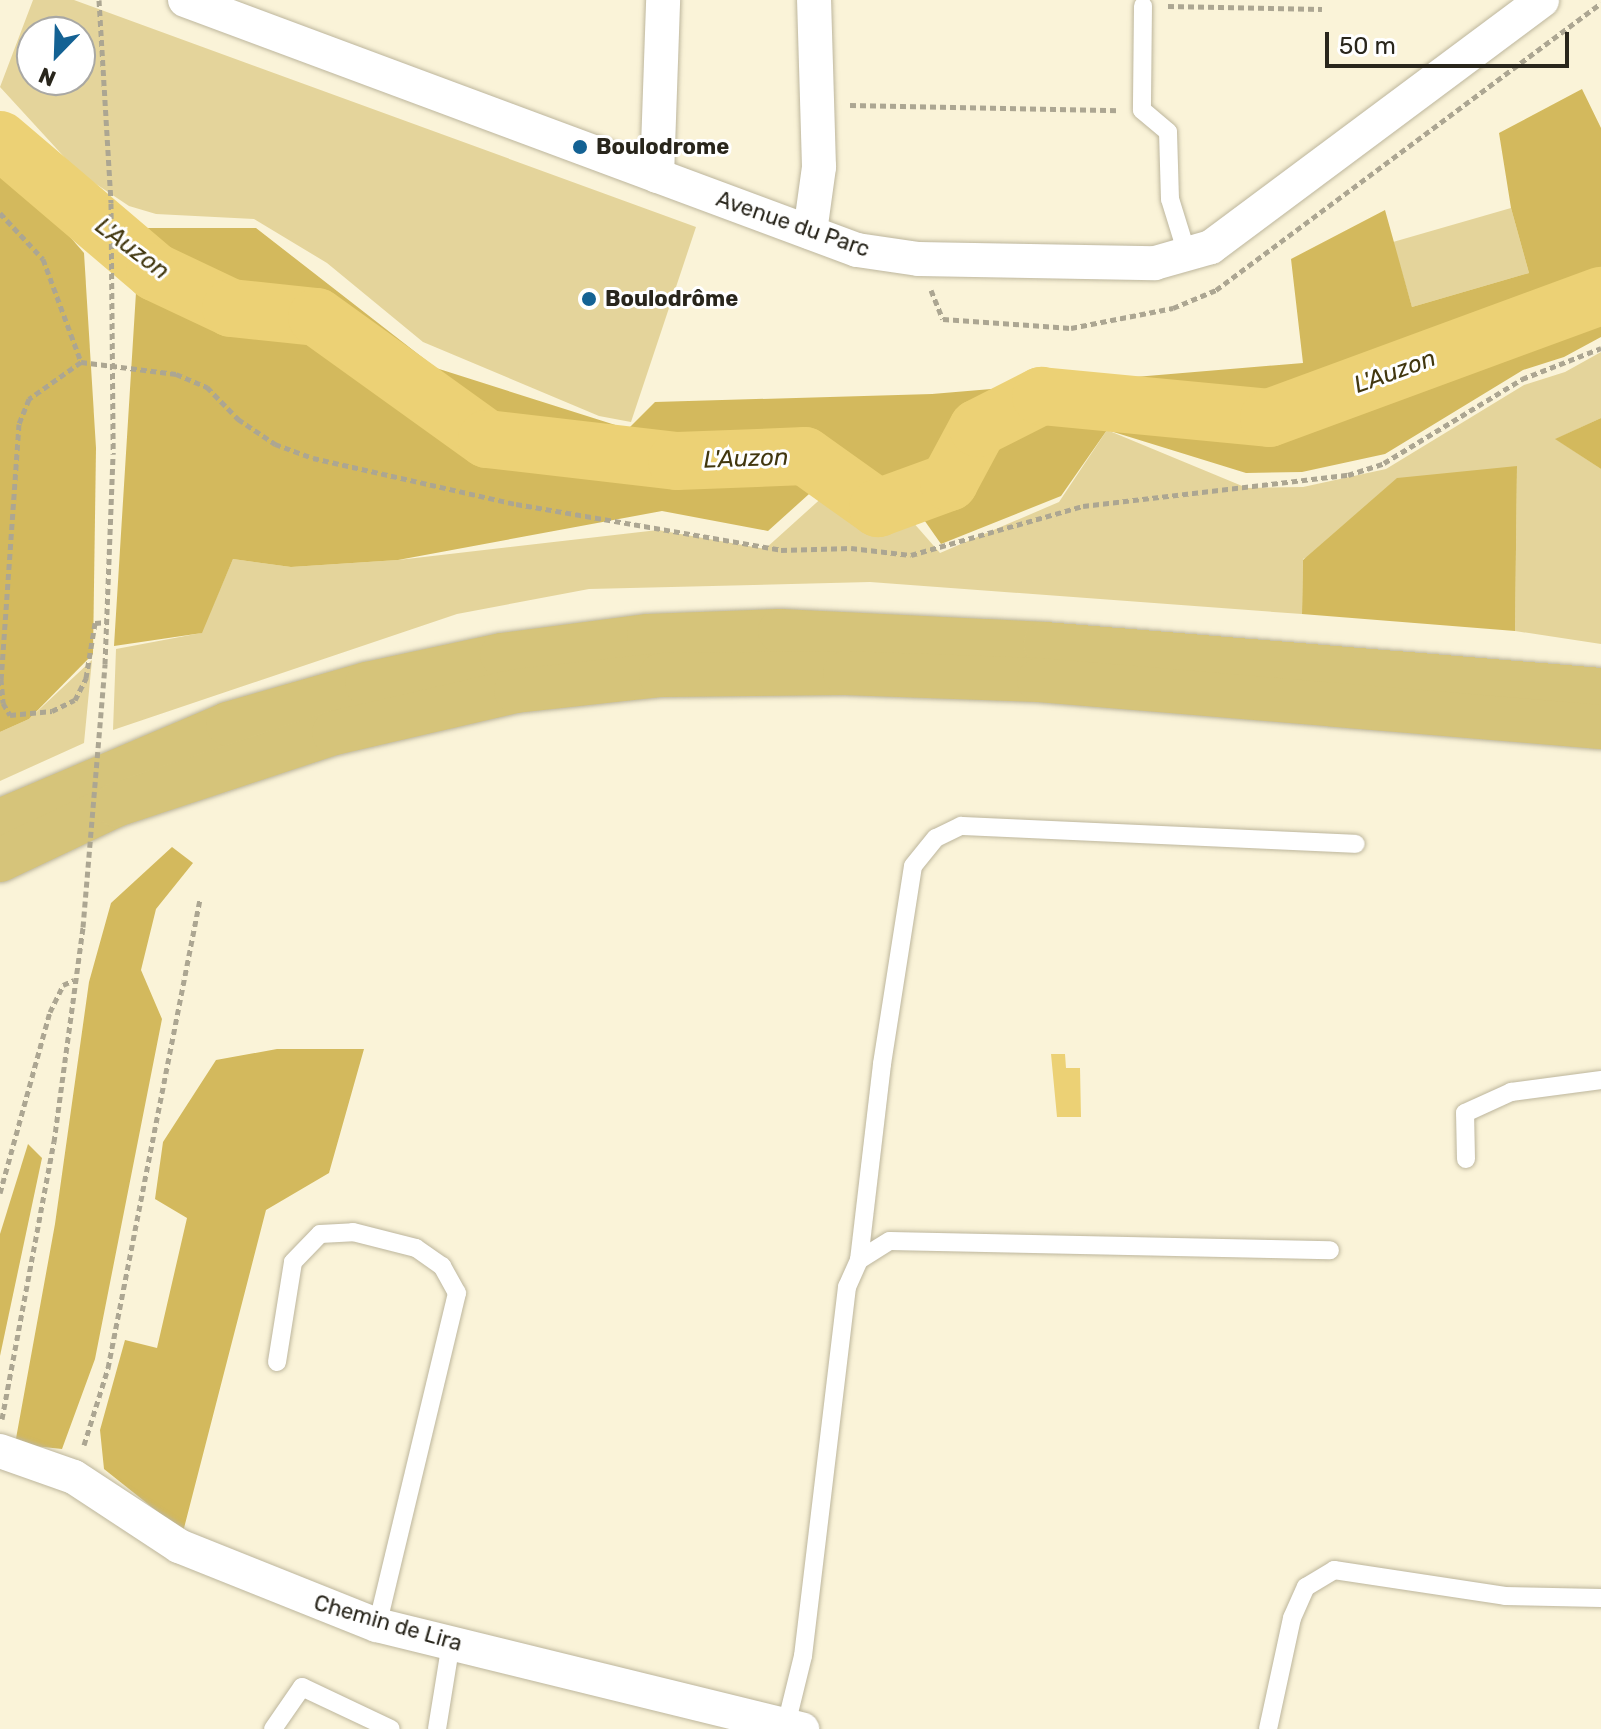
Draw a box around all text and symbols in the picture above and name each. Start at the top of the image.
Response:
north arrow [16,16,96,96]
scale bar [1329,16,1573,66]
text: 50 m [1339,32,1396,60]
text: N [35,61,60,92]
place label: Boulodrome [596,134,729,160]
marker: Boulodrome [571,138,589,156]
street label: Avenue du Parc [713,185,873,263]
water label: L'Auzon [89,212,175,286]
place label: Boulodrôme [605,286,738,312]
marker: Boulodrôme [580,290,598,308]
water label: L'Auzon [1350,344,1440,400]
water label: L'Auzon [703,443,789,475]
street label: Chemin de Lira [311,1589,465,1657]

